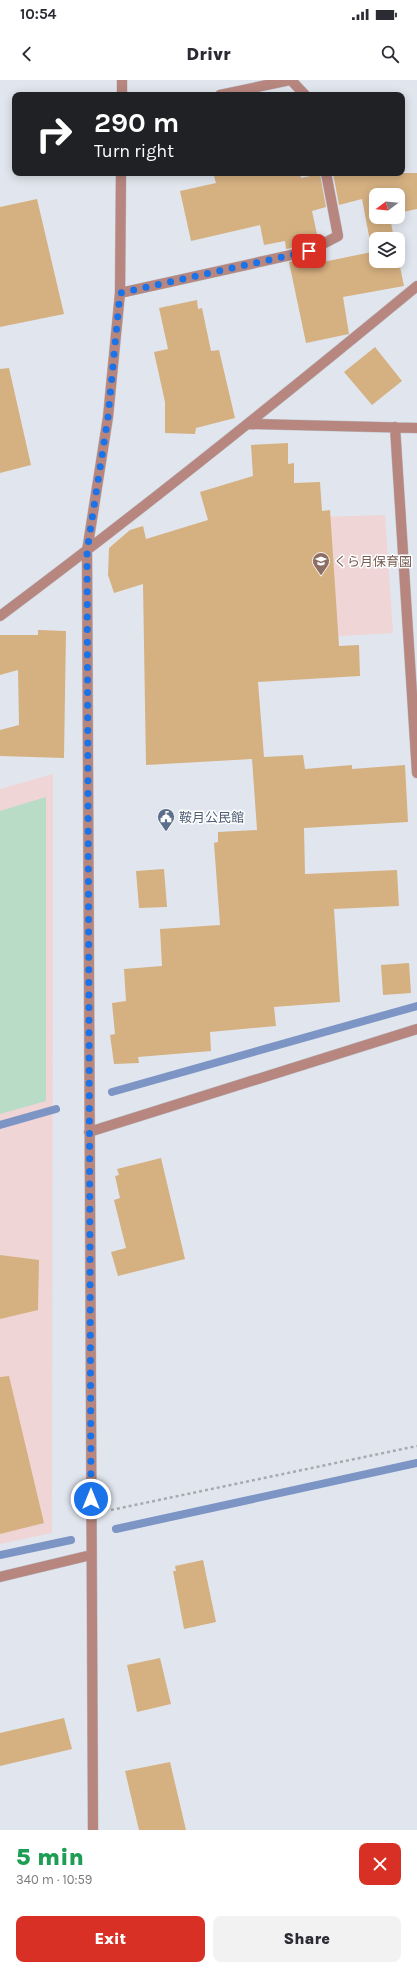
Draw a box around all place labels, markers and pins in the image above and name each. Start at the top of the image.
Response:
pin [292,234,326,268]
school or university icon: くら月保育園 [311,551,331,576]
place label: くら月保育園 [334,554,412,569]
public building icon: 鞍月公民館 [156,807,176,832]
place label: 鞍月公民館 [179,810,244,825]

